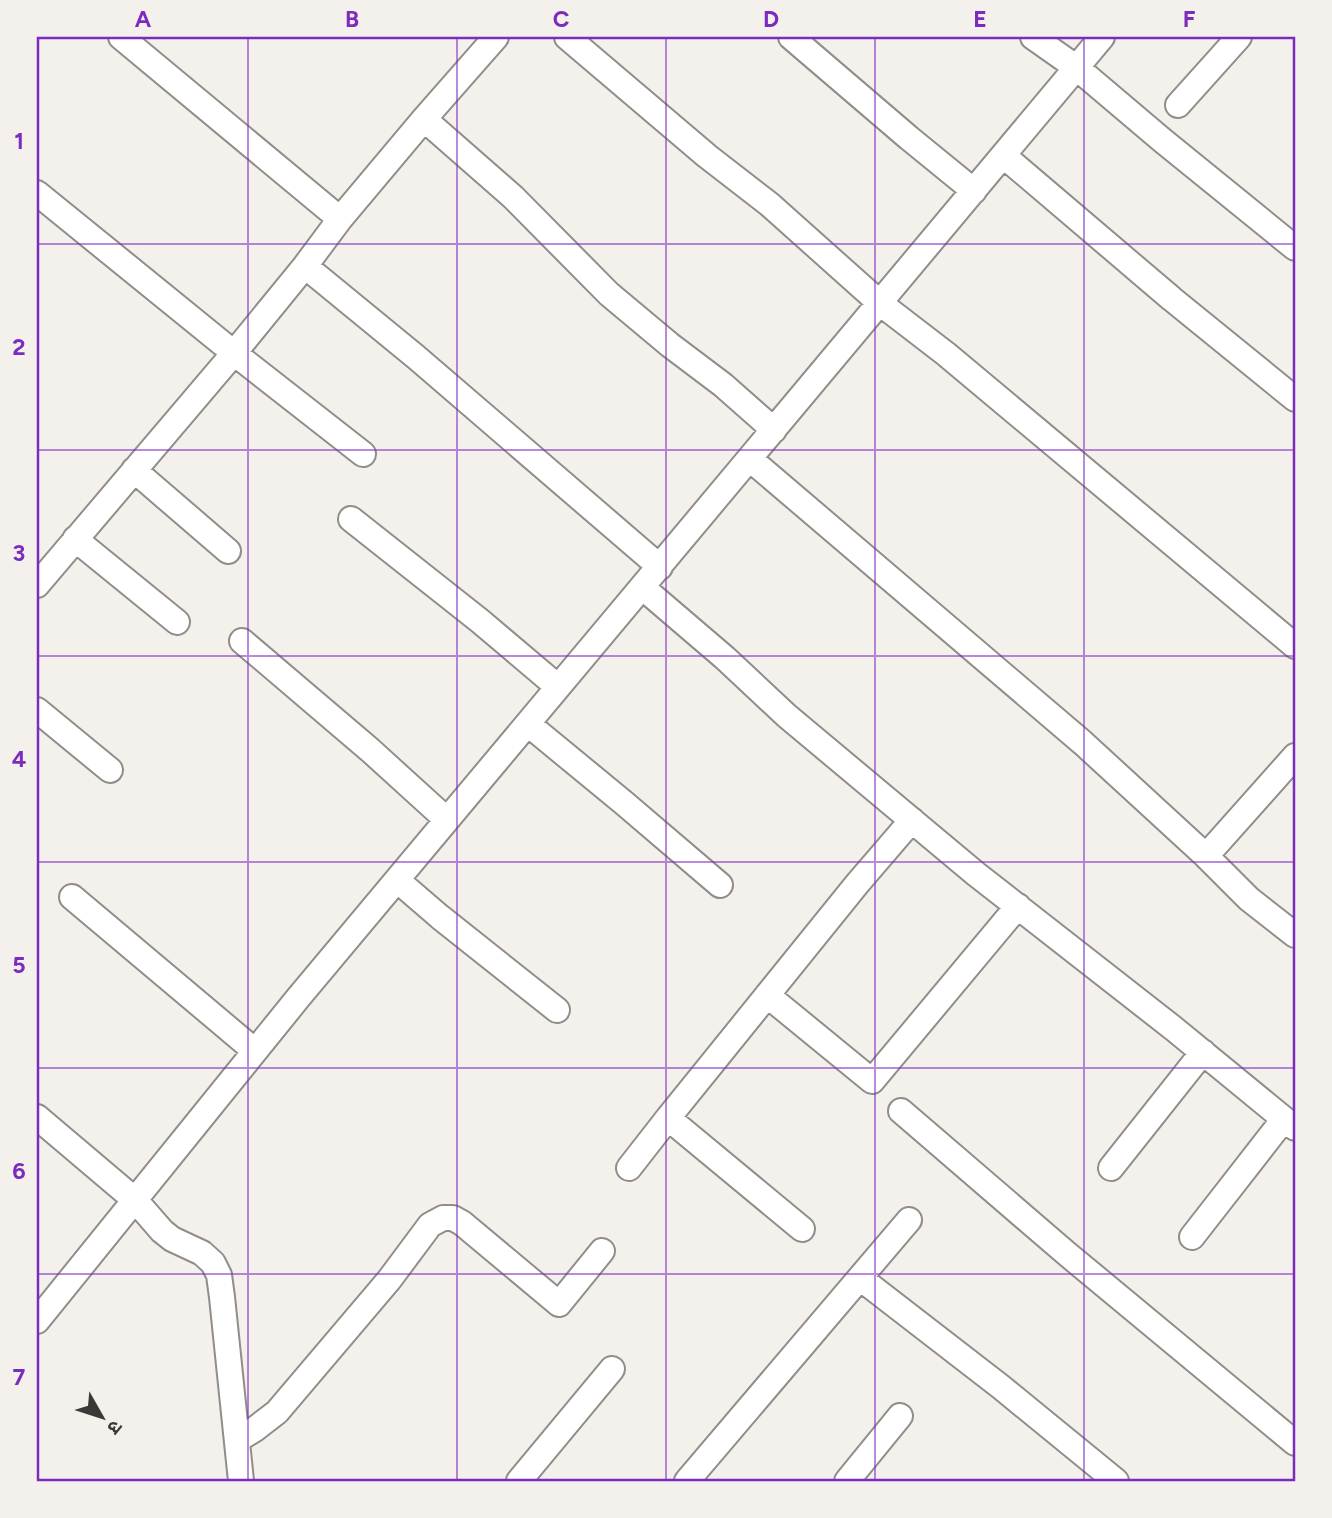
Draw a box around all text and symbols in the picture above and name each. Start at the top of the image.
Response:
text: A [135,5,152,33]
text: B [345,5,359,33]
text: C [553,5,570,33]
text: D [763,5,779,33]
text: E [973,5,987,33]
text: F [1183,5,1196,33]
text: 1 [14,127,24,155]
text: 2 [12,333,26,361]
text: 3 [13,539,25,567]
text: 4 [12,745,26,773]
text: 5 [12,951,26,979]
text: 6 [12,1157,26,1185]
text: 7 [13,1363,26,1391]
north arrow [66,1382,136,1452]
text: उ [102,1416,127,1440]

